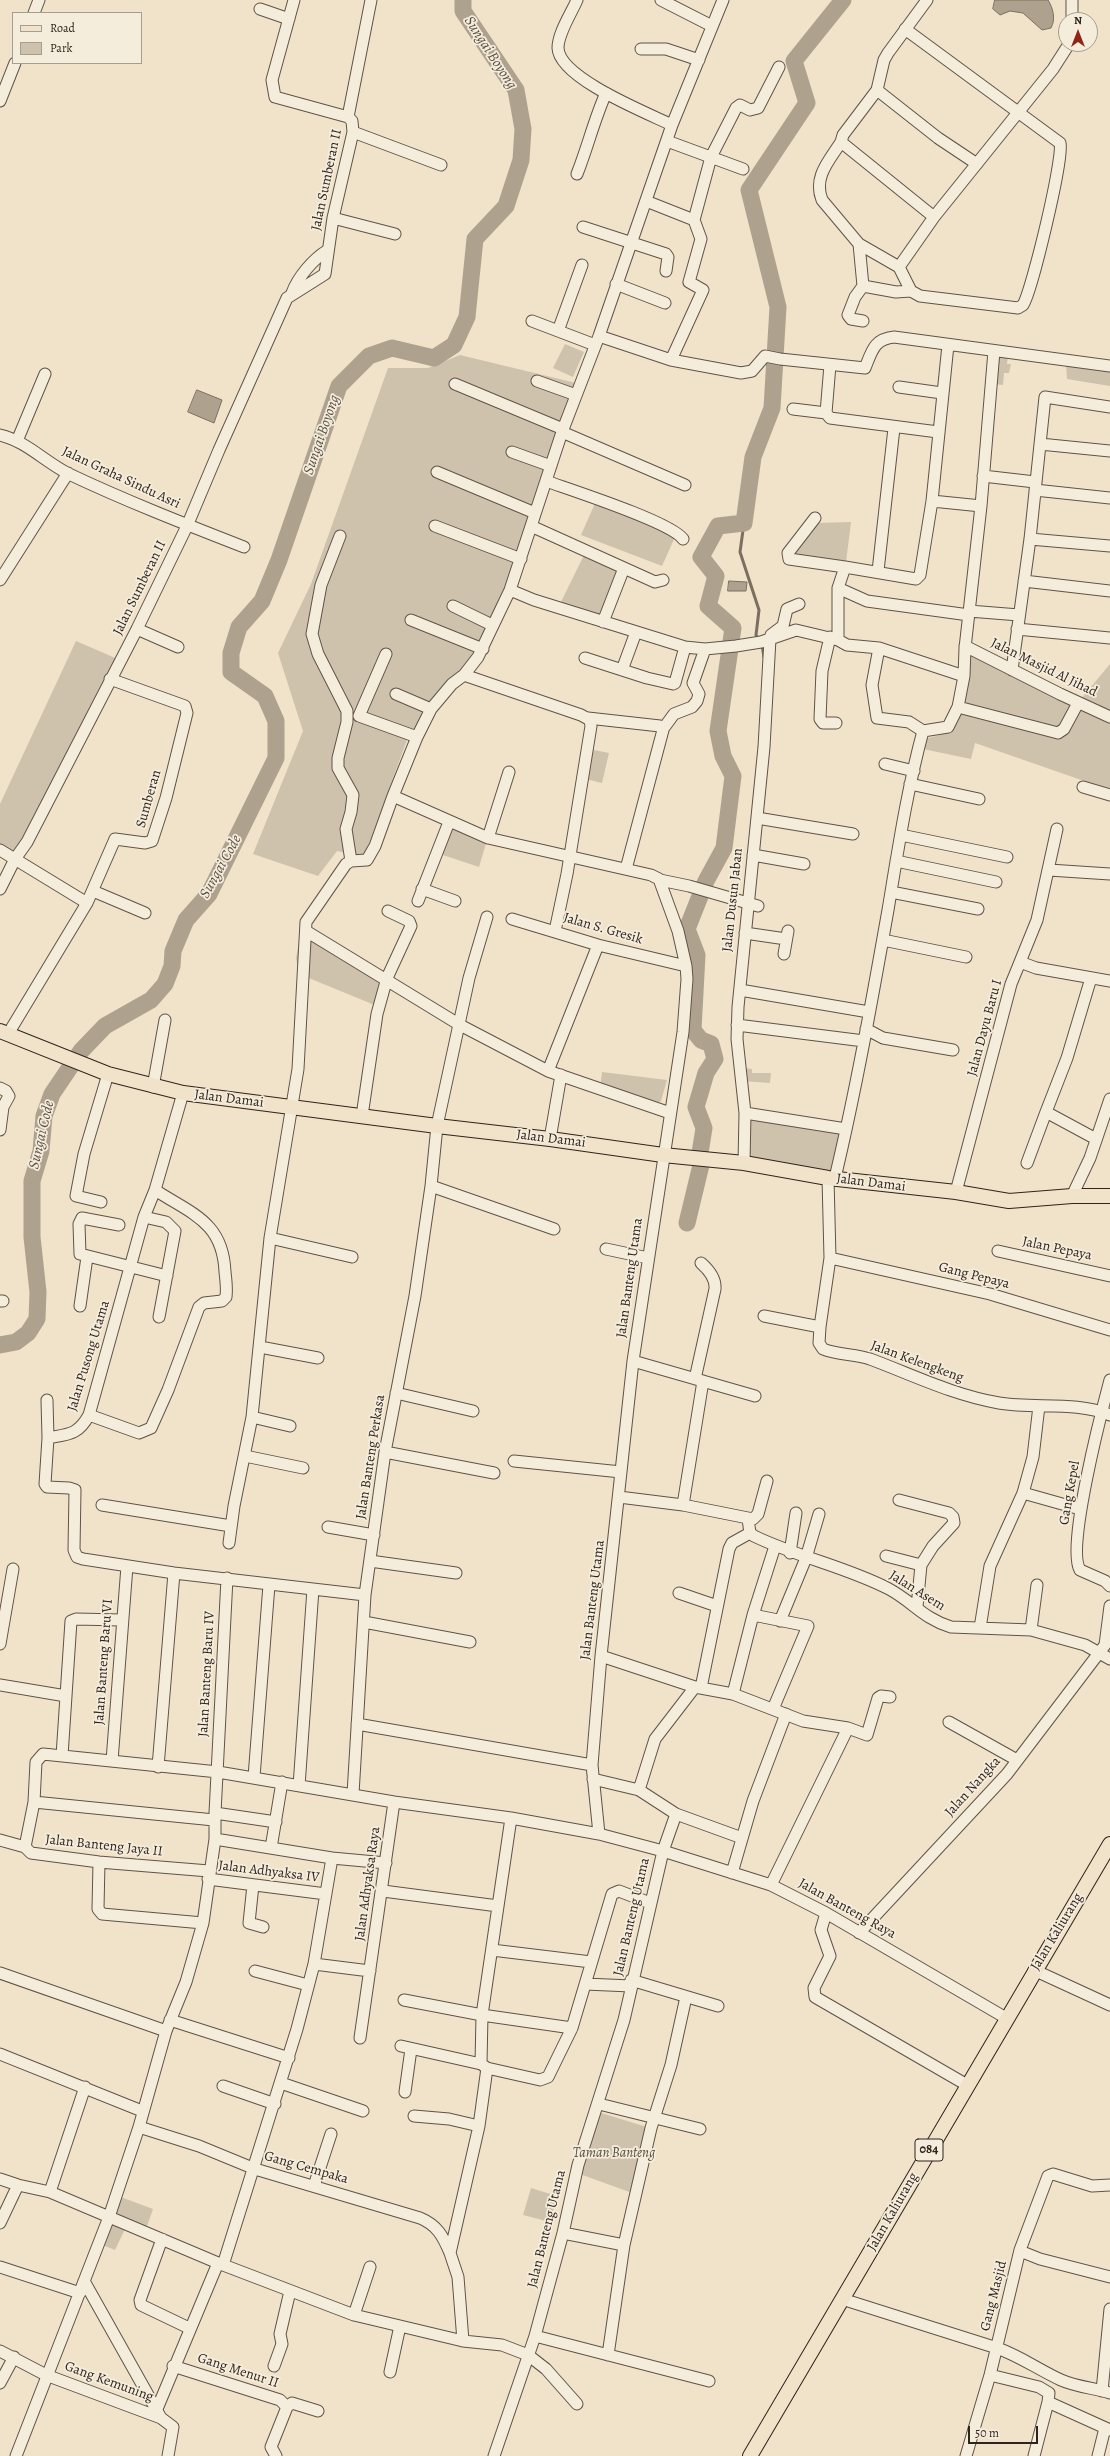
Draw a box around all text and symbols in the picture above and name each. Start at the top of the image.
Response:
legend [12,12,142,64]
north arrow [1058,12,1098,52]
water label: Sungai Boyong [460,13,520,93]
text: N [1074,13,1082,28]
text: Road [50,20,75,36]
text: Park [50,40,73,56]
street label: Jalan Sumberan II [308,128,346,232]
water label: Sungai Boyong [300,393,344,477]
street label: Jalan Graha Sindu Asri [59,443,183,513]
street label: Jalan Sumberan II [110,538,170,638]
street label: Jalan Masjid Al Jihad [988,635,1100,701]
street label: Sumberan [133,768,165,830]
water label: Sungai Code [196,832,246,902]
street label: Jalan Dusun Jaban [719,847,747,953]
street label: Jalan S. Gresik [561,910,645,948]
street label: Jalan Dayu Baru I [964,978,1006,1078]
street label: Jalan Damai [193,1086,265,1112]
water label: Sungai Code [25,1099,59,1171]
street label: Jalan Damai [515,1126,587,1152]
street label: Jalan Damai [835,1170,907,1196]
street label: Jalan Banteng Utama [613,1217,647,1339]
street label: Jalan Pepaya [1021,1233,1093,1265]
street label: Gang Pepaya [937,1259,1011,1293]
street label: Jalan Pusong Utama [64,1298,114,1414]
street label: Jalan Kelengkeng [868,1337,966,1387]
street label: Jalan Banteng Perkasa [353,1393,389,1521]
street label: Gang Kepel [1056,1460,1084,1526]
street label: Jalan Banteng Utama [577,1539,609,1661]
street label: Jalan Asem [886,1567,948,1615]
street label: Jalan Banteng Baru VI [91,1598,117,1726]
street label: Jalan Banteng Baru IV [195,1611,219,1737]
street label: Jalan Nangka [942,1753,1004,1821]
street label: Jalan Adhyaksa Raya [352,1826,384,1942]
street label: Jalan Banteng Jaya II [45,1831,163,1861]
street label: Jalan Banteng Utama [610,1856,654,1978]
street label: Jalan Adhyaksa IV [217,1857,321,1887]
street label: Jalan Banteng Raya [795,1875,899,1943]
street label: Jalan Kaliurang [1027,1890,1087,1974]
road number: 084 [915,2139,943,2161]
park label: Taman Banteng [573,2146,655,2162]
street label: Gang Cempaka [262,2148,350,2188]
street label: Jalan Banteng Utama [524,2168,570,2290]
street label: Jalan Kaliurang [864,2170,922,2254]
street label: Gang Masjid [977,2259,1011,2333]
street label: Gang Menur II [195,2350,281,2392]
street label: Gang Kemuning [62,2358,156,2406]
scale bar [970,2418,1040,2444]
text: 50 m [975,2425,999,2441]

